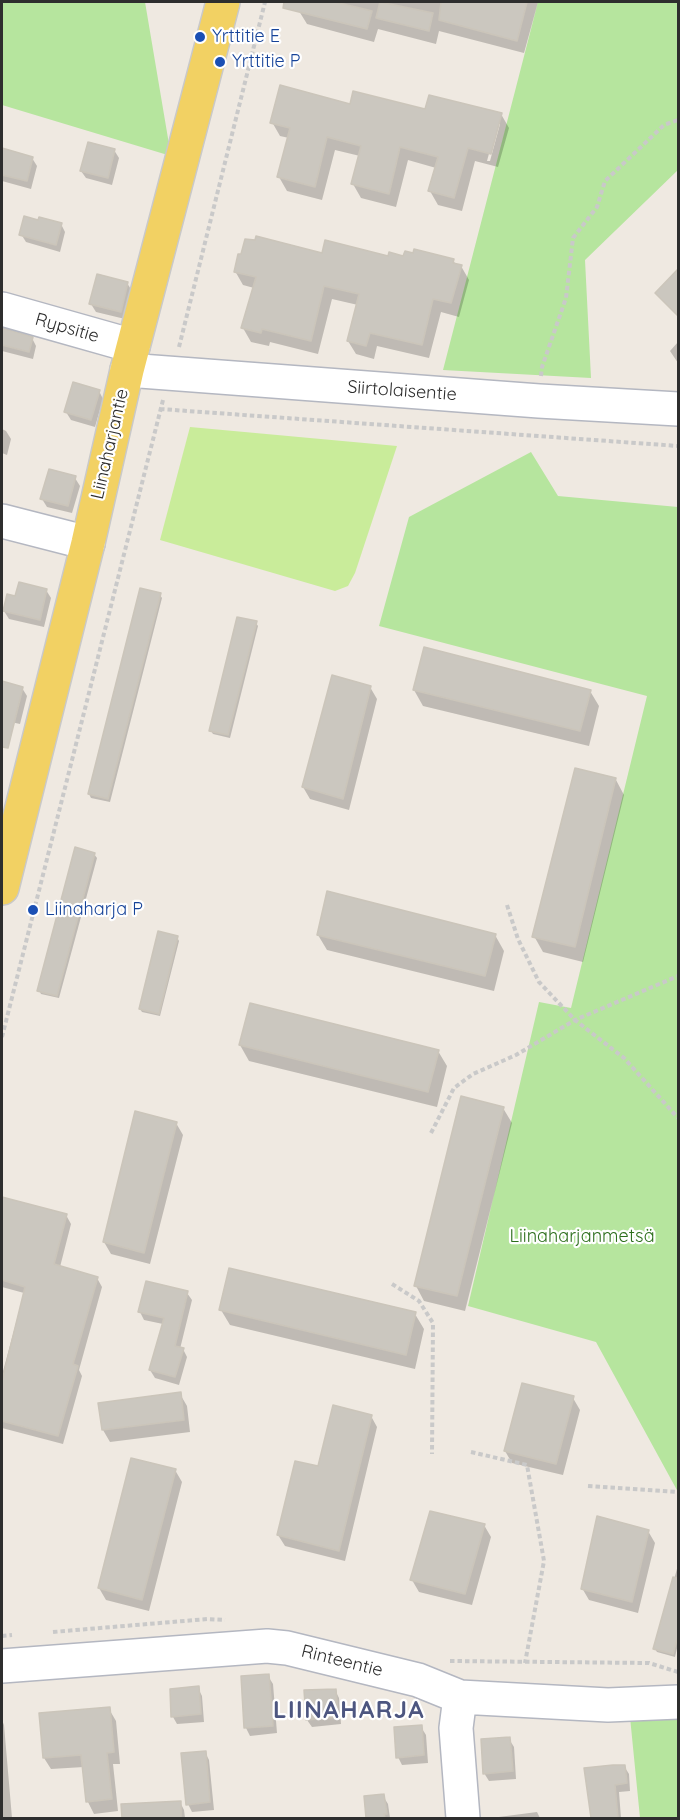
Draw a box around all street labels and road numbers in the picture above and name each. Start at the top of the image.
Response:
street label: Rypsitie [32,309,102,347]
street label: Siirtolaisentie [347,376,457,406]
street label: Liinaharjantie [87,387,133,501]
street label: Rinteentie [299,1640,385,1682]

